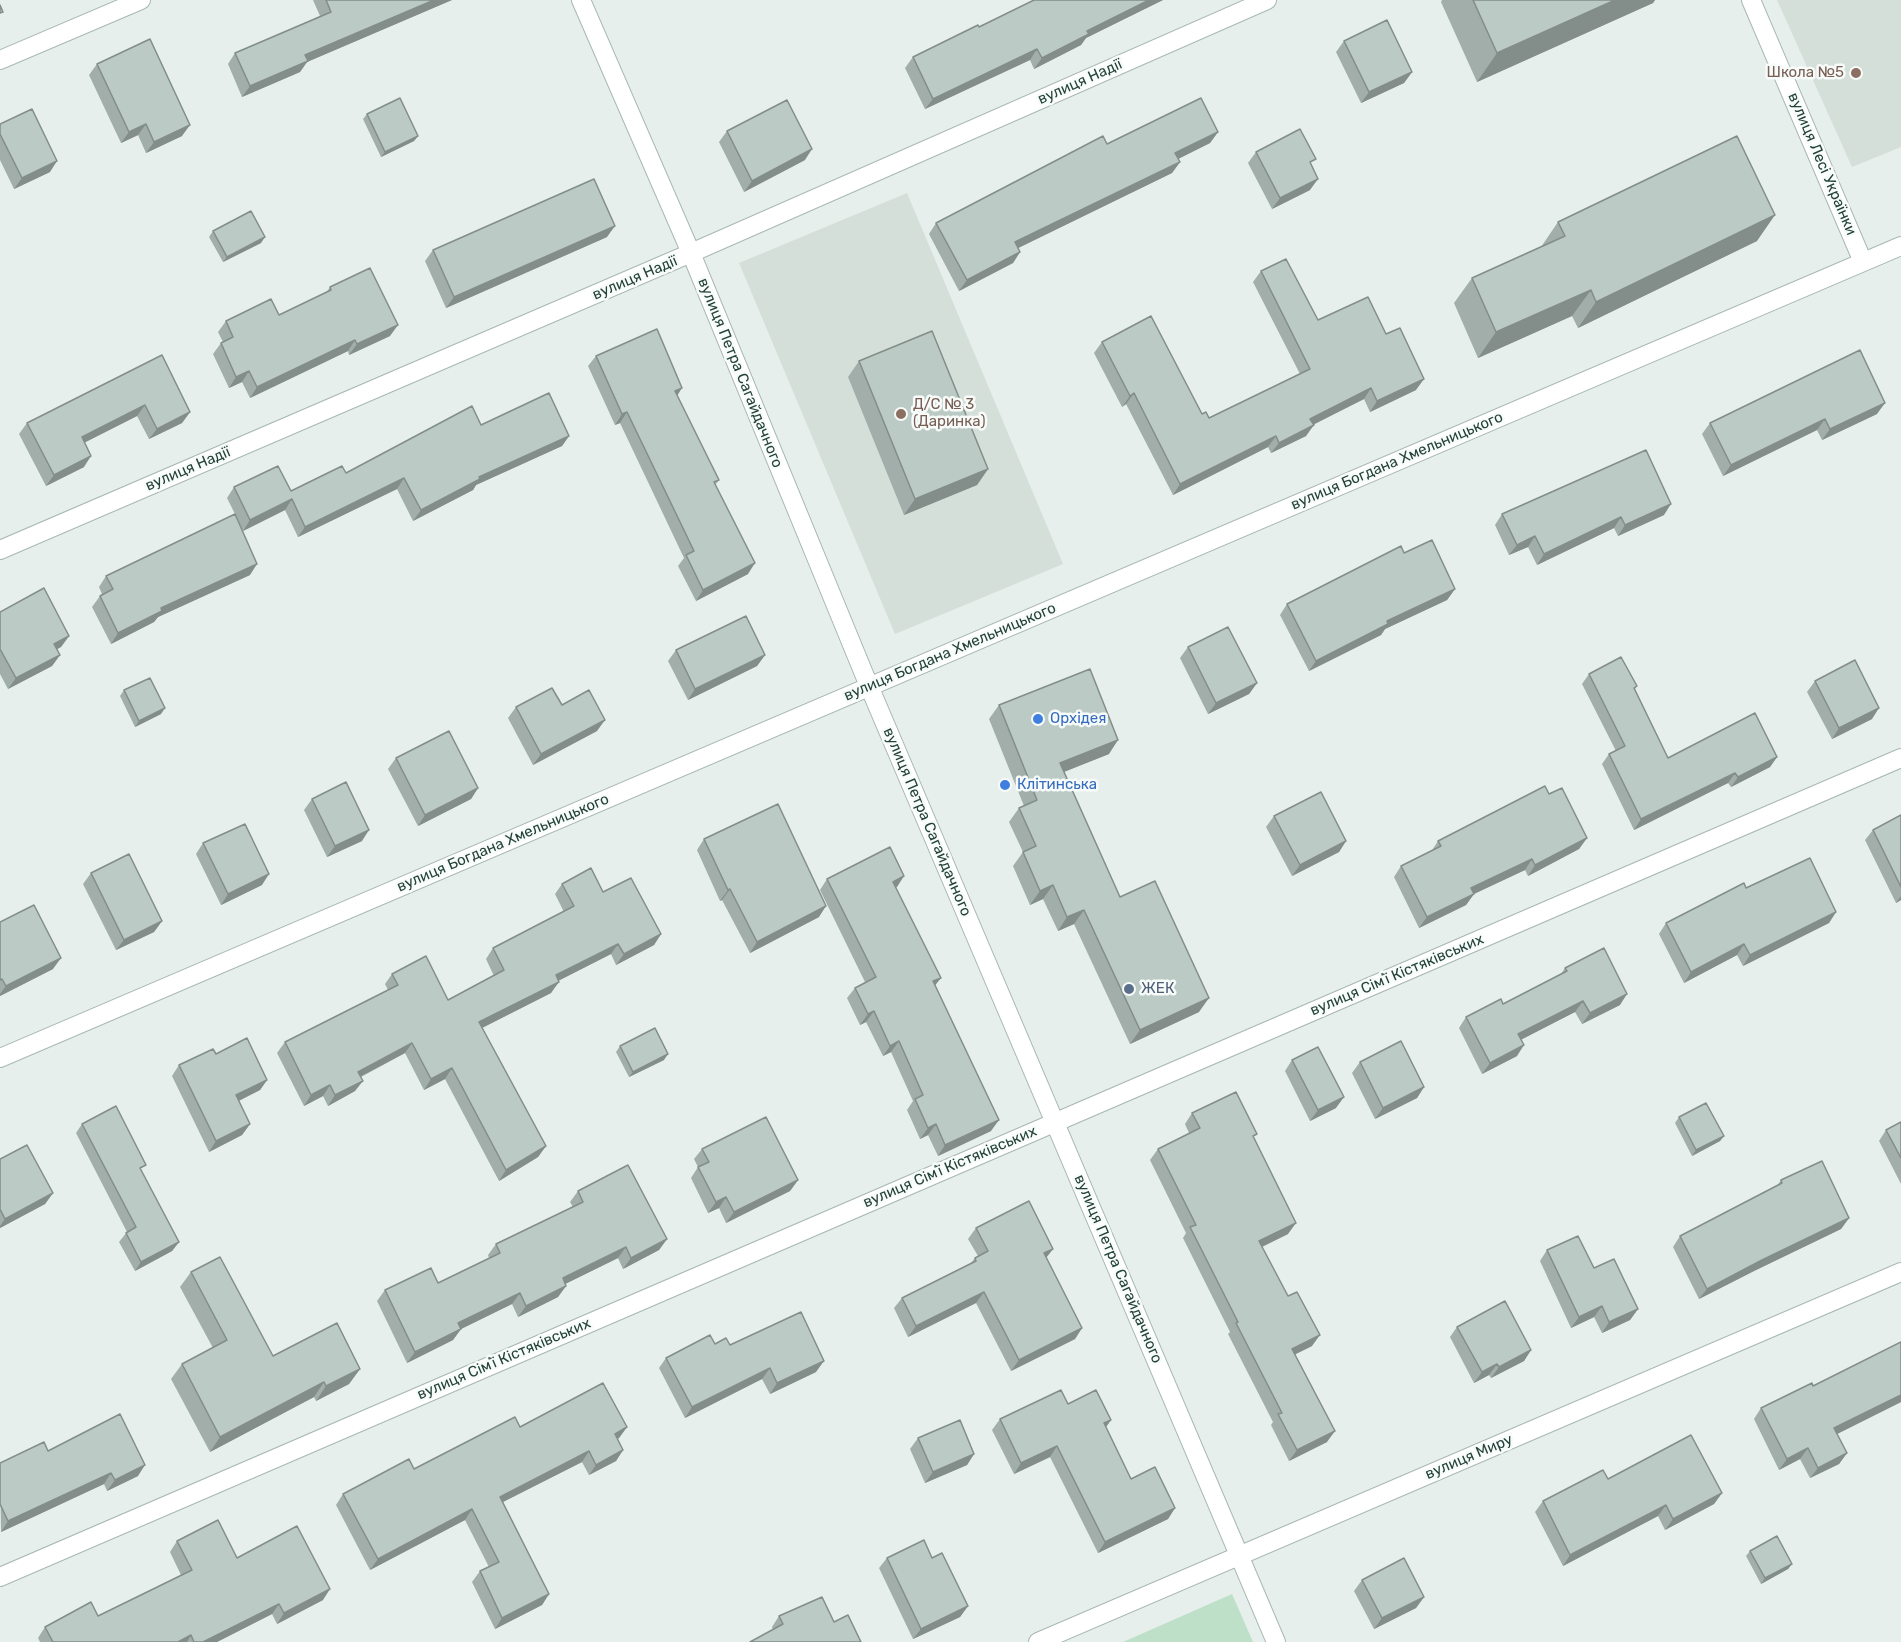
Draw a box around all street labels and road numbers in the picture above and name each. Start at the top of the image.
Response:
street label: вулиця Надії [1035,55,1125,109]
street label: вулиця Лесі Українки [1784,90,1860,238]
street label: вулиця Надії [590,252,680,304]
street label: вулиця Петра Сагайдачного [694,275,786,471]
street label: вулиця Богдана Хмельницького [1288,408,1506,514]
street label: вулиця Надії [143,443,233,495]
street label: вулиця Богдана Хмельницького [841,599,1059,705]
street label: вулиця Петра Сагайдачного [879,725,975,919]
street label: вулиця Богдана Хмельницького [394,790,612,896]
street label: вулиця Сімʼї Кістяківських [1308,930,1486,1020]
street label: вулиця Сімʼї Кістяківських [861,1122,1039,1212]
street label: вулиця Петра Сагайдачного [1070,1172,1166,1366]
street label: вулиця Сімʼї Кістяківських [415,1314,593,1404]
street label: вулиця Миру [1423,1431,1515,1483]

